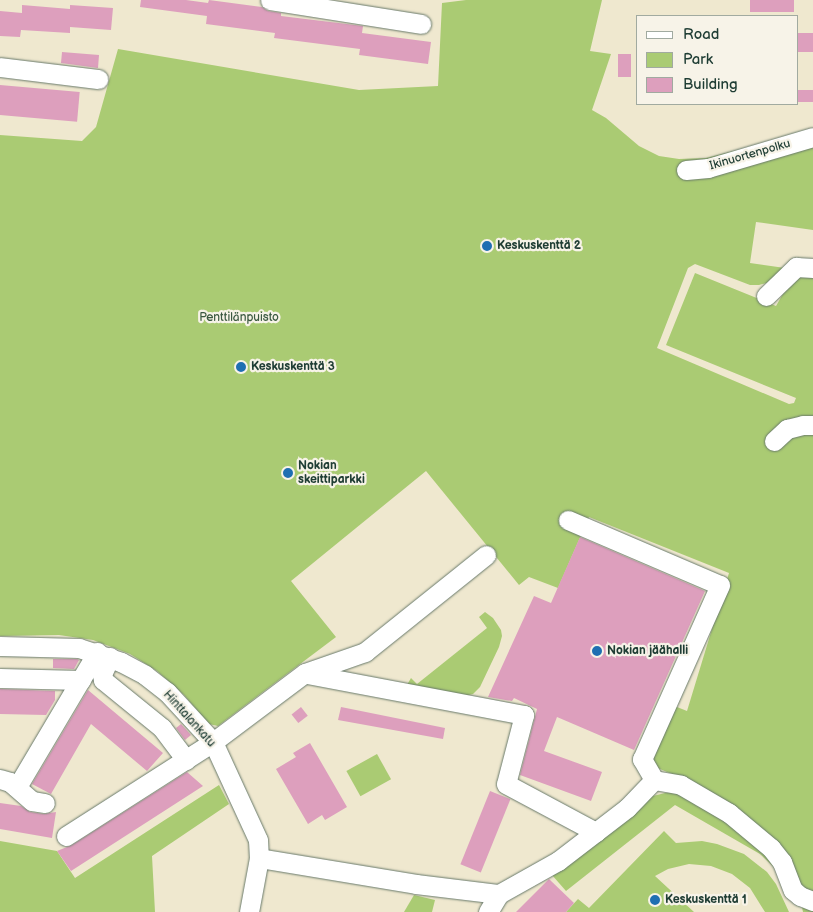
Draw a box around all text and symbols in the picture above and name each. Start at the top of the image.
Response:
legend [636,15,798,105]
text: Road [683,25,719,44]
text: Park [683,50,713,69]
text: Building [683,75,738,94]
street label: Ikinuortenpolku [708,137,792,173]
place label: Keskuskenttä 2 [497,239,581,253]
marker: Keskuskenttä 2 [481,240,493,252]
park label: Penttilänpuisto [199,311,279,325]
place label: Keskuskenttä 3 [251,360,335,374]
marker: Keskuskenttä 3 [235,361,247,373]
place label: Nokian skeittiparkki [298,459,365,487]
marker: Nokian skeittiparkki [282,467,294,479]
place label: Nokian jäähalli [607,644,688,658]
marker: Nokian jäähalli [591,645,603,657]
street label: Hinttalankatu [160,688,218,750]
place label: Keskuskenttä 1 [665,893,747,907]
marker: Keskuskenttä 1 [649,894,661,906]

